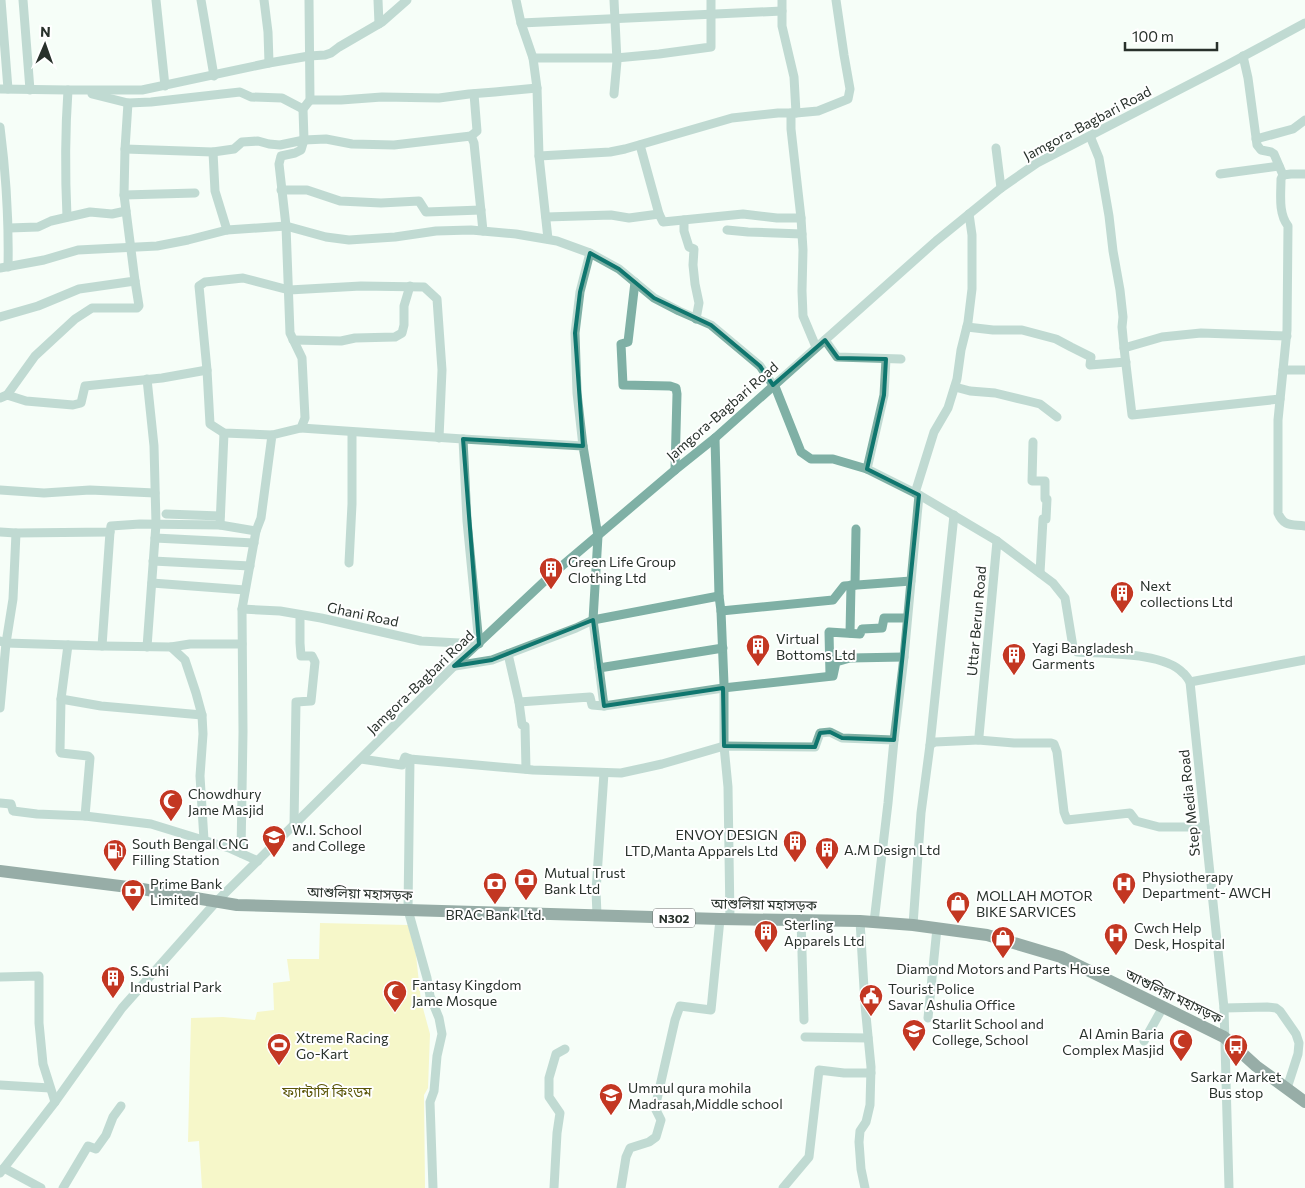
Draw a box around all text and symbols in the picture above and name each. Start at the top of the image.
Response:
north arrow [20,20,70,70]
scale bar [1125,20,1218,52]
text: N [40,23,51,40]
text: 100 m [1132,27,1174,45]
street label: Jamgora-Bagbari Road [1020,82,1154,164]
street label: Jamgora-Bagbari Road [663,358,781,464]
place label: Green Life Group Clothing Ltd [568,553,676,586]
building icon: Green Life Group Clothing Ltd [538,556,564,590]
street label: Uttar Berun Road [963,565,989,677]
place label: Next collections Ltd [1140,577,1233,610]
building icon: Next collections Ltd [1109,580,1135,614]
street label: Ghani Road [326,598,400,630]
street label: Jamgora-Bagbari Road [363,626,477,738]
place label: Virtual Bottoms Ltd [776,630,856,663]
building icon: Virtual Bottoms Ltd [745,633,771,667]
place label: Yagi Bangladesh Garments [1032,639,1134,672]
building icon: Yagi Bangladesh Garments [1001,642,1027,676]
street label: Step Media Road [1175,749,1203,857]
place label: Chowdhury Jame Masjid [188,785,264,818]
mosque icon: Chowdhury Jame Masjid [158,788,184,822]
place label: W.I. School and College [292,821,365,854]
school or university icon: W.I. School and College [261,824,287,858]
place label: ENVOY DESIGN LTD,Manta Apparels Ltd [625,826,778,859]
building icon: ENVOY DESIGN LTD,Manta Apparels Ltd [782,829,808,863]
place label: South Bengal CNG Filling Station [132,835,249,868]
building icon: A.M Design Ltd [814,836,840,870]
fuel station icon: South Bengal CNG Filling Station [102,838,128,872]
place label: A.M Design Ltd [844,841,940,858]
place label: Mutual Trust Bank Ltd [544,864,626,897]
bank icon: Mutual Trust Bank Ltd [513,867,539,901]
place label: Physiotherapy Department- AWCH [1142,868,1271,901]
bank icon: BRAC Bank Ltd. [482,871,508,905]
hospital icon: Physiotherapy Department- AWCH [1111,871,1137,905]
place label: Prime Bank Limited [150,875,223,908]
bank icon: Prime Bank Limited [120,878,146,912]
street label: আশুলিয়া মহাসড়ক [306,883,414,903]
place label: MOLLAH MOTOR BIKE SARVICES [976,887,1093,920]
shop icon: MOLLAH MOTOR BIKE SARVICES [945,890,971,924]
street label: আশুলিয়া মহাসড়ক [710,895,818,913]
place label: BRAC Bank Ltd. [445,906,545,923]
road number: N302 [653,908,695,928]
place label: Sterling Apparels Ltd [784,916,864,949]
building icon: Sterling Apparels Ltd [753,919,779,953]
place label: Cwch Help Desk, Hospital [1134,919,1225,952]
hospital icon: Cwch Help Desk, Hospital [1103,922,1129,956]
shop icon: Diamond Motors and Parts House [990,925,1016,959]
place label: Diamond Motors and Parts House [896,960,1110,977]
place label: S.Suhi Industrial Park [130,962,222,995]
building icon: S.Suhi Industrial Park [100,965,126,999]
street label: আশুলিয়া মহাসড়ক [1122,965,1226,1027]
place label: Fantasy Kingdom Jame Mosque [412,976,521,1009]
mosque icon: Fantasy Kingdom Jame Mosque [382,979,408,1013]
place label: Tourist Police Savar Ashulia Office [888,980,1015,1013]
public building icon: Tourist Police Savar Ashulia Office [858,983,884,1017]
place label: Starlit School and College, School [932,1015,1044,1048]
school or university icon: Starlit School and College, School [901,1018,927,1052]
place label: Al Amin Baria Complex Masjid [1062,1025,1164,1058]
mosque icon: Al Amin Baria Complex Masjid [1168,1028,1194,1062]
place label: Xtreme Racing Go-Kart [296,1029,389,1062]
sports icon: Xtreme Racing Go-Kart [266,1032,292,1066]
bus stop icon: Sarkar Market Bus stop [1223,1033,1249,1067]
place label: Sarkar Market Bus stop [1191,1068,1282,1101]
place label: Ummul qura mohila Madrasah,Middle school [628,1079,783,1112]
school or university icon: Ummul qura mohila Madrasah,Middle school [598,1082,624,1116]
park label: ফ্যান্টাসি কিংডম [281,1083,372,1100]

